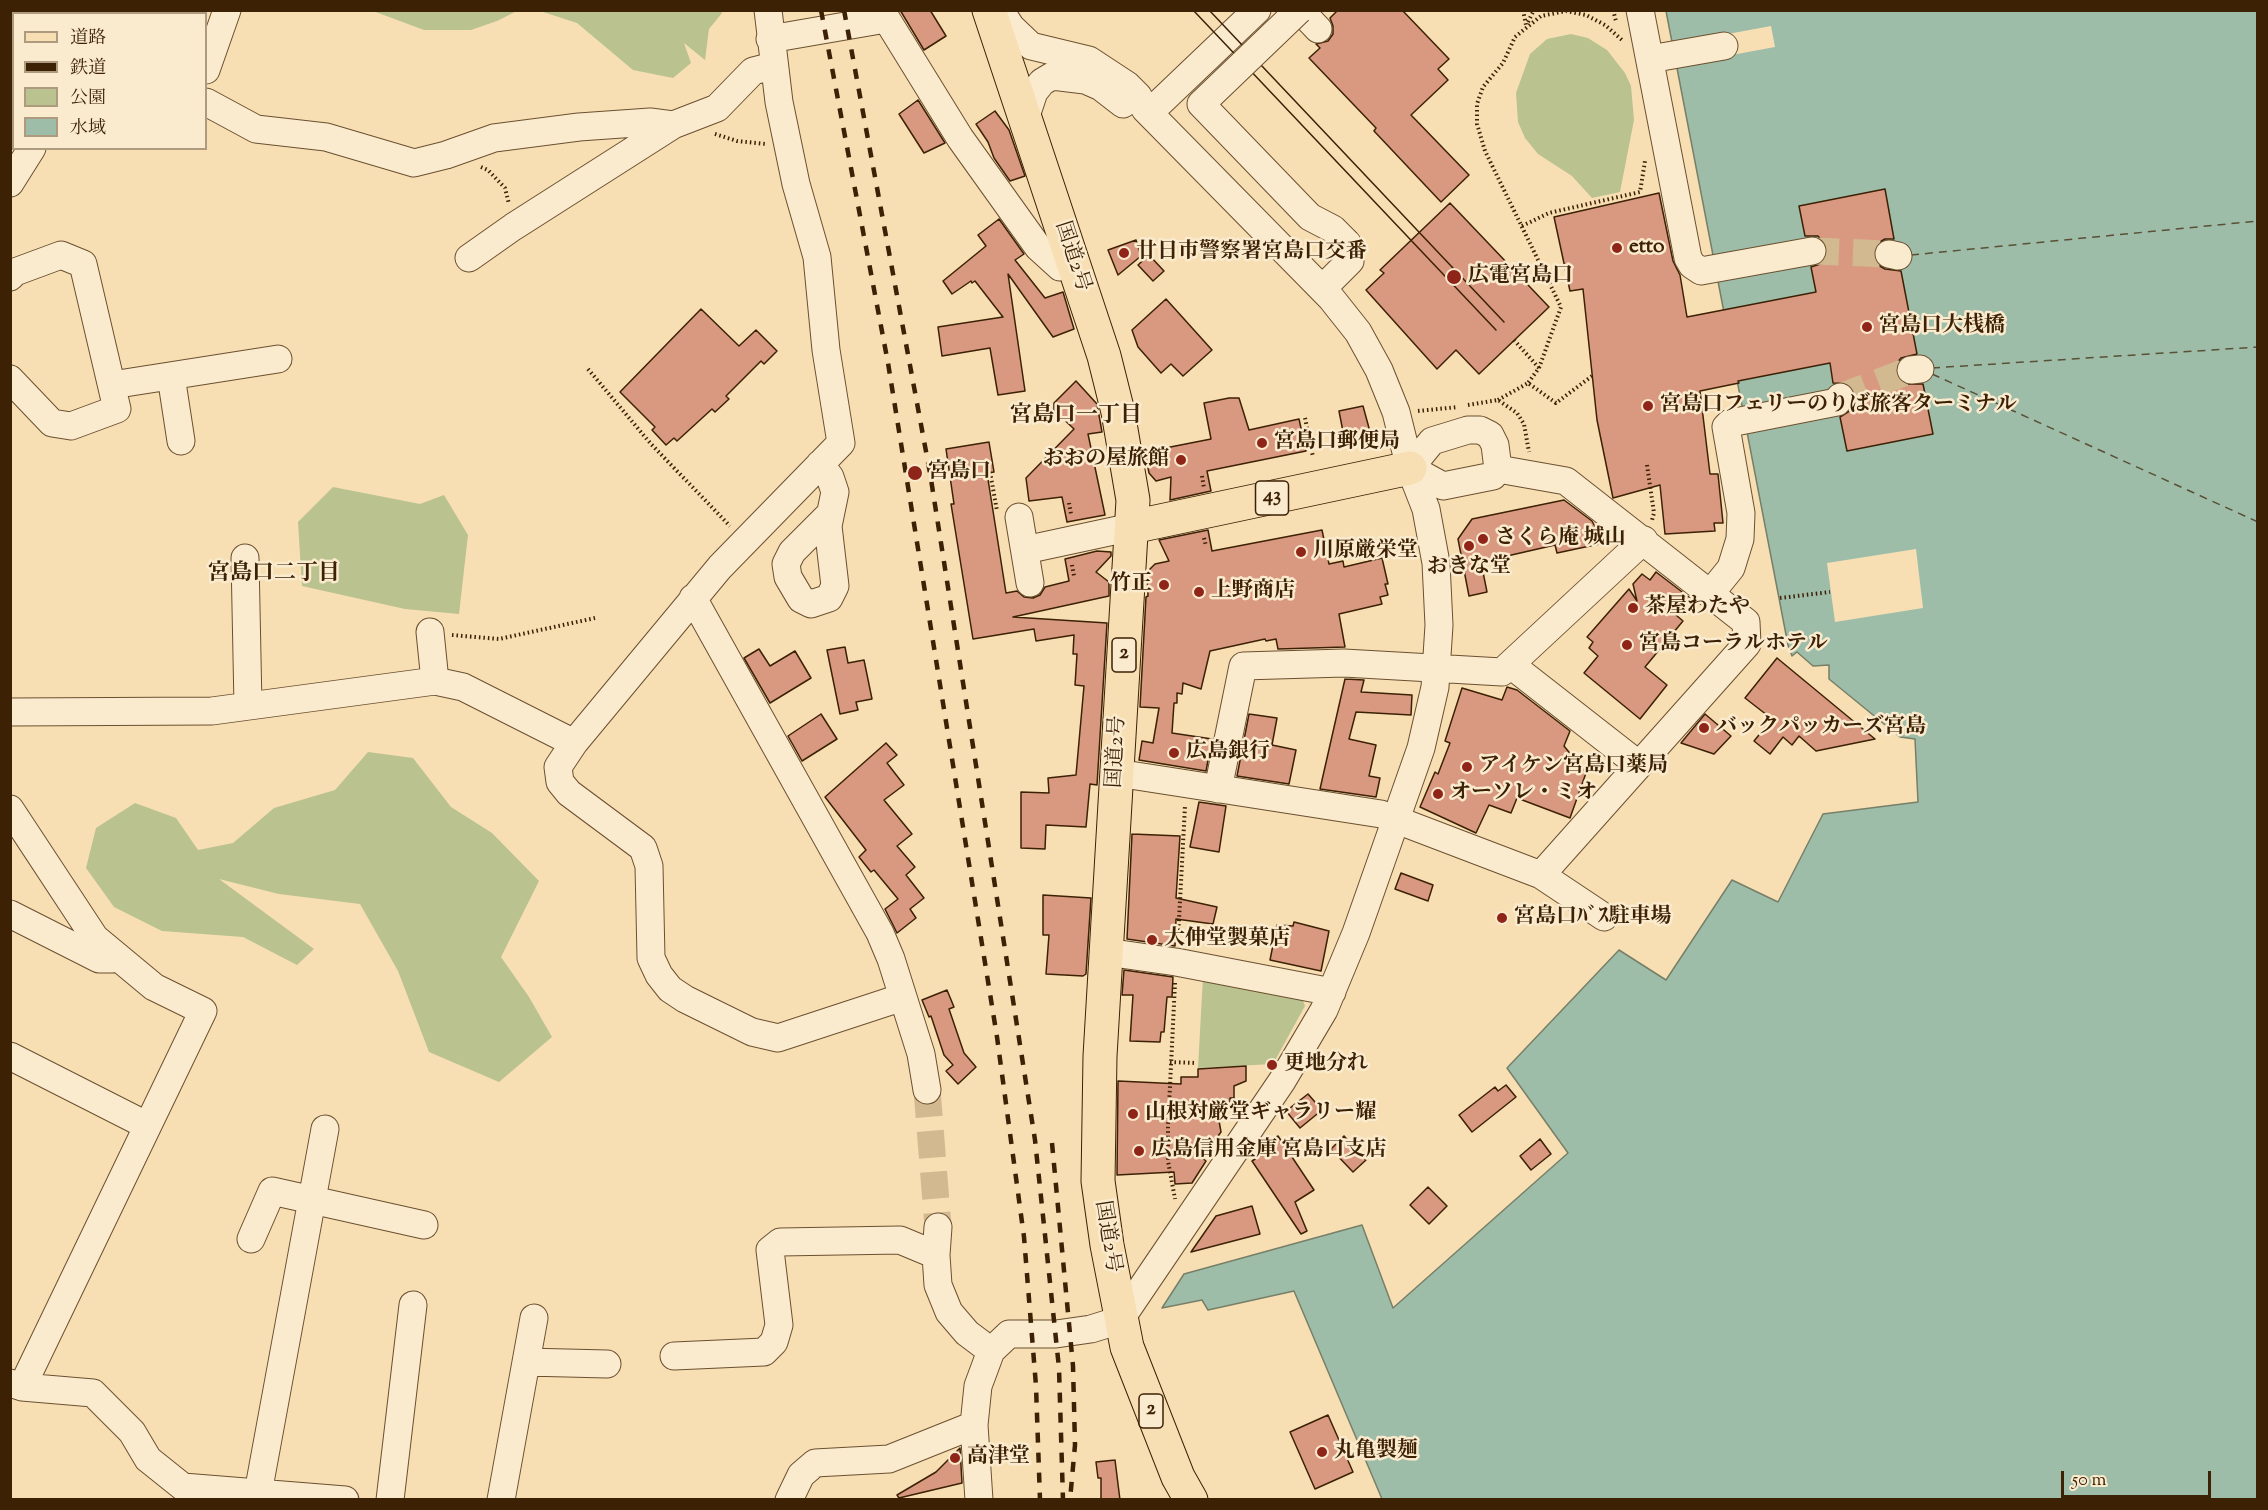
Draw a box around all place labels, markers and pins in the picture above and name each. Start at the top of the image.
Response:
place label: etto [1629,235,1665,261]
place label: 廿日市警察署宮島口交番 [1136,240,1367,266]
marker: etto [1610,241,1624,255]
marker: 廿日市警察署宮島口交番 [1117,246,1131,260]
place label: 広電宮島口 [1468,264,1573,290]
marker: 広電宮島口 [1445,268,1463,286]
place label: 宮島口大桟橋 [1879,314,2005,340]
marker: 宮島口大桟橋 [1860,320,1874,334]
place label: 宮島口フェリーのりば旅客ターミナル [1660,393,2017,419]
marker: 宮島口フェリーのりば旅客ターミナル [1641,399,1655,413]
place label: 宮島口郵便局 [1274,430,1400,456]
marker: 宮島口郵便局 [1255,436,1269,450]
place label: おおの屋旅館 [1043,447,1169,473]
marker: おおの屋旅館 [1174,453,1188,467]
place label: 宮島口 [928,460,991,486]
marker: 宮島口 [906,464,924,482]
place label: さくら庵 城山 [1495,526,1625,552]
marker: さくら庵 城山 [1476,532,1490,546]
place label: 川原厳栄堂 [1313,539,1418,565]
marker: おきな堂 [1462,539,1476,553]
marker: 川原厳栄堂 [1294,545,1308,559]
place label: おきな堂 [1427,555,1511,581]
place label: 竹正 [1110,572,1152,598]
marker: 竹正 [1157,578,1171,592]
place label: 上野商店 [1211,579,1295,605]
marker: 上野商店 [1192,585,1206,599]
place label: 茶屋わたや [1645,595,1750,621]
marker: 茶屋わたや [1626,601,1640,615]
place label: 宮島コーラルホテル [1639,632,1828,658]
marker: 宮島コーラルホテル [1620,638,1634,652]
place label: バックパッカーズ宮島 [1716,715,1926,741]
marker: バックパッカーズ宮島 [1697,721,1711,735]
place label: 広島銀行 [1186,740,1270,766]
marker: 広島銀行 [1167,746,1181,760]
place label: アイケン宮島口薬局 [1479,754,1668,780]
marker: アイケン宮島口薬局 [1460,760,1474,774]
place label: オーソレ・ミオ [1450,781,1597,807]
marker: オーソレ・ミオ [1431,787,1445,801]
place label: 宮島口ﾊﾞｽ駐車場 [1514,905,1671,931]
marker: 宮島口ﾊﾞｽ駐車場 [1495,911,1509,925]
place label: 大伸堂製菓店 [1164,927,1290,953]
marker: 大伸堂製菓店 [1145,933,1159,947]
place label: 更地分れ [1284,1052,1368,1078]
marker: 更地分れ [1265,1058,1279,1072]
place label: 山根対厳堂ギャラリー耀 [1145,1101,1376,1127]
marker: 山根対厳堂ギャラリー耀 [1126,1107,1140,1121]
place label: 広島信用金庫 宮島口支店 [1151,1138,1386,1164]
marker: 広島信用金庫 宮島口支店 [1132,1144,1146,1158]
place label: 丸亀製麺 [1334,1439,1418,1465]
place label: 高津堂 [967,1445,1030,1471]
marker: 丸亀製麺 [1315,1445,1329,1459]
marker: 高津堂 [948,1451,962,1465]

